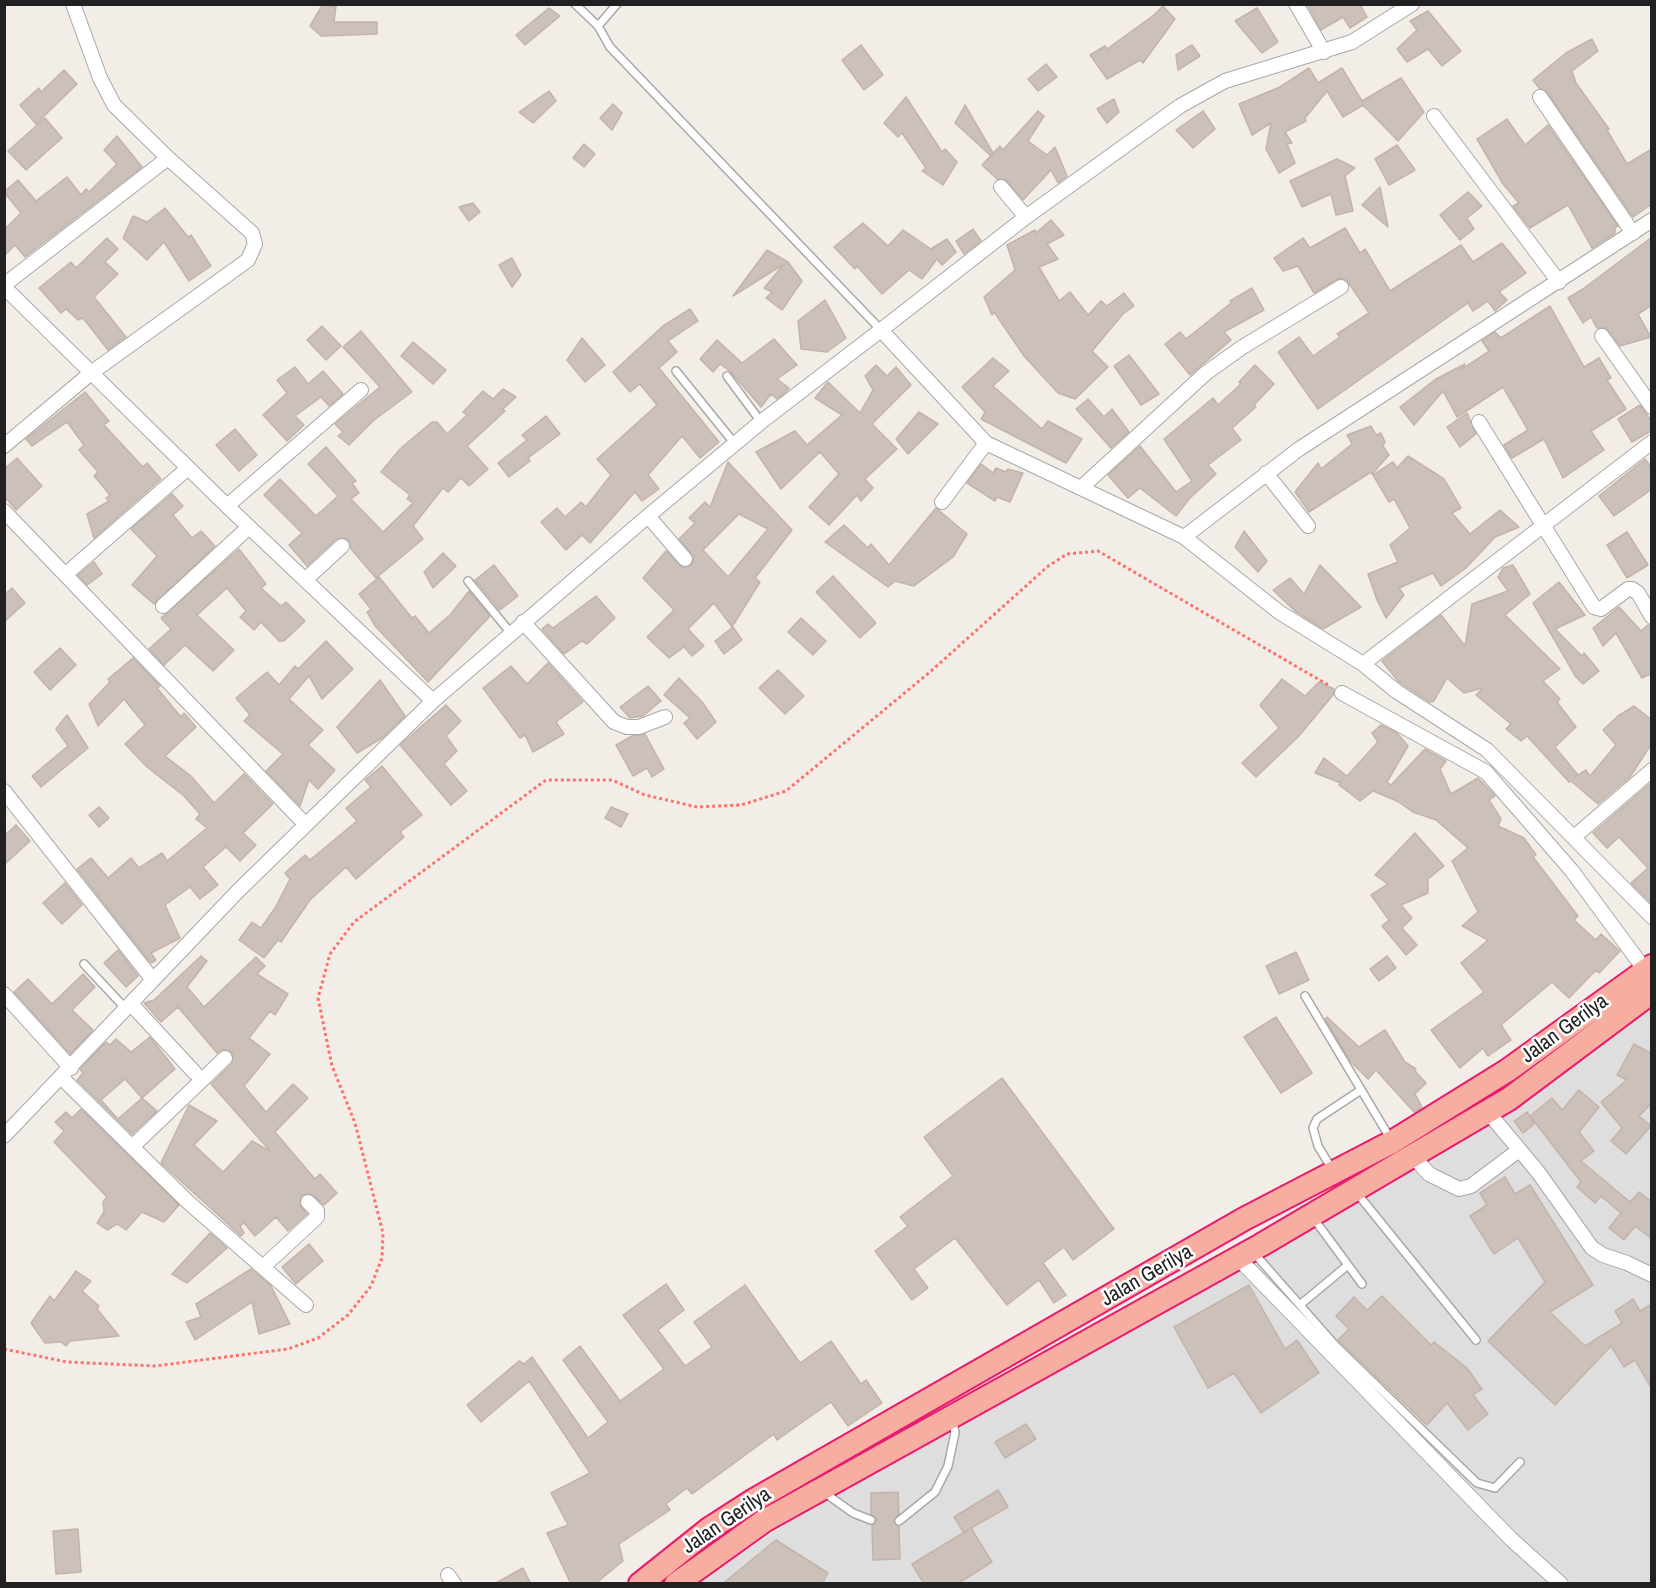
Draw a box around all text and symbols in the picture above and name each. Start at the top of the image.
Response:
street label: Jalan Gerilya [1517,989,1613,1069]
street label: Jalan Gerilya [1097,1240,1197,1312]
street label: Jalan Gerilya [678,1482,776,1560]

